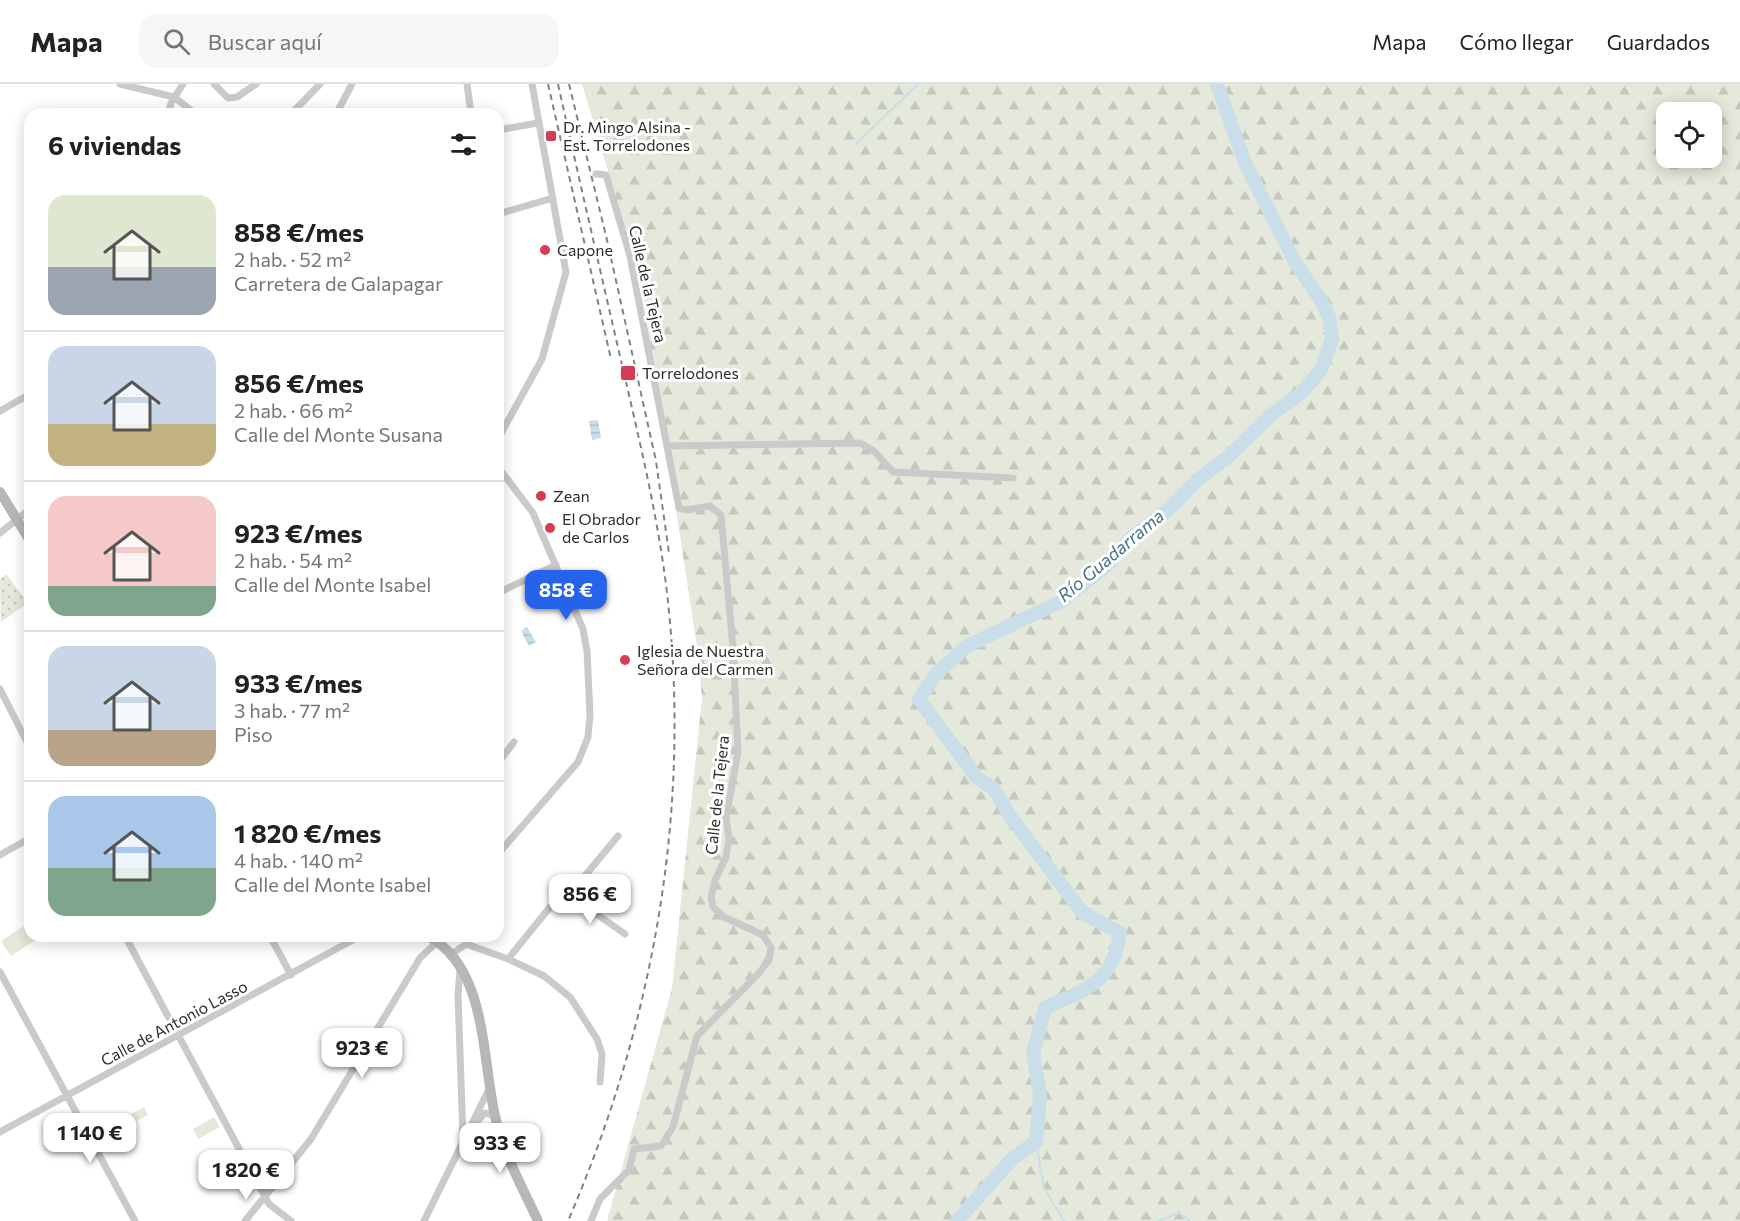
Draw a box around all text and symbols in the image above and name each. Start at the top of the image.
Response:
search box [139,14,559,68]
text: Mapa [30,24,103,58]
icon: search [160,25,193,58]
text: Buscar aquí [208,28,322,55]
text: Mapa [1372,29,1427,54]
text: Cómo llegar [1460,29,1574,54]
text: Guardados [1607,29,1710,54]
map controls [1656,102,1722,168]
button: locate [1656,102,1722,168]
place label: Dr. Mingo Alsina - Est. Torrelodones [563,117,691,154]
icon: filters [447,128,480,161]
text: 6 viviendas [48,129,181,160]
marker: Dr. Mingo Alsina - Est. Torrelodones [544,129,558,143]
text: 858 €/mes [234,216,364,247]
icon: home [96,219,168,291]
street label: Calle de la Tejera [626,223,671,344]
place label: Capone [557,240,613,259]
marker: Capone [538,243,552,257]
text: 2 hab. · 52 m² [234,247,351,271]
text: Carretera de Galapagar [234,271,443,295]
place label: Torrelodones [642,363,739,382]
marker: Torrelodones [619,364,637,382]
text: 856 €/mes [234,367,364,398]
icon: home [96,370,168,442]
text: 2 hab. · 66 m² [234,398,353,422]
text: Calle del Monte Susana [234,422,443,446]
place label: Zean [553,486,590,505]
marker: Zean [534,489,548,503]
water label: Río Guadarrama [1053,504,1168,606]
place label: El Obrador de Carlos [562,509,642,546]
text: 923 €/mes [234,517,363,548]
icon: home [96,520,168,592]
marker: El Obrador de Carlos [543,521,557,535]
text: 2 hab. · 54 m² [234,548,352,572]
pin: 858 € [524,570,608,621]
text: Calle del Monte Isabel [234,572,431,596]
text: 858 € [539,577,593,601]
place label: Iglesia de Nuestra Señora del Carmen [637,641,773,678]
marker: Iglesia de Nuestra Señora del Carmen [618,653,632,667]
text: 933 €/mes [234,667,363,698]
icon: home [96,670,168,742]
text: 3 hab. · 77 m² [234,698,350,722]
text: Piso [234,722,273,746]
street label: Calle de la Tejera [701,734,732,856]
text: 1 820 €/mes [234,817,381,848]
icon: home [96,820,168,892]
text: 4 hab. · 140 m² [234,848,363,872]
text: Calle del Monte Isabel [234,872,431,896]
pin: 856 € [548,874,632,925]
text: 856 € [563,881,617,905]
street label: Calle de Antonio Lasso [97,976,250,1069]
pin: 923 € [320,1028,404,1079]
text: 923 € [335,1035,389,1059]
pin: 1 140 € [35,1113,145,1164]
text: 1 140 € [57,1120,123,1144]
pin: 933 € [458,1123,542,1174]
text: 933 € [473,1130,527,1154]
pin: 1 820 € [191,1150,301,1201]
text: 1 820 € [212,1157,280,1181]

